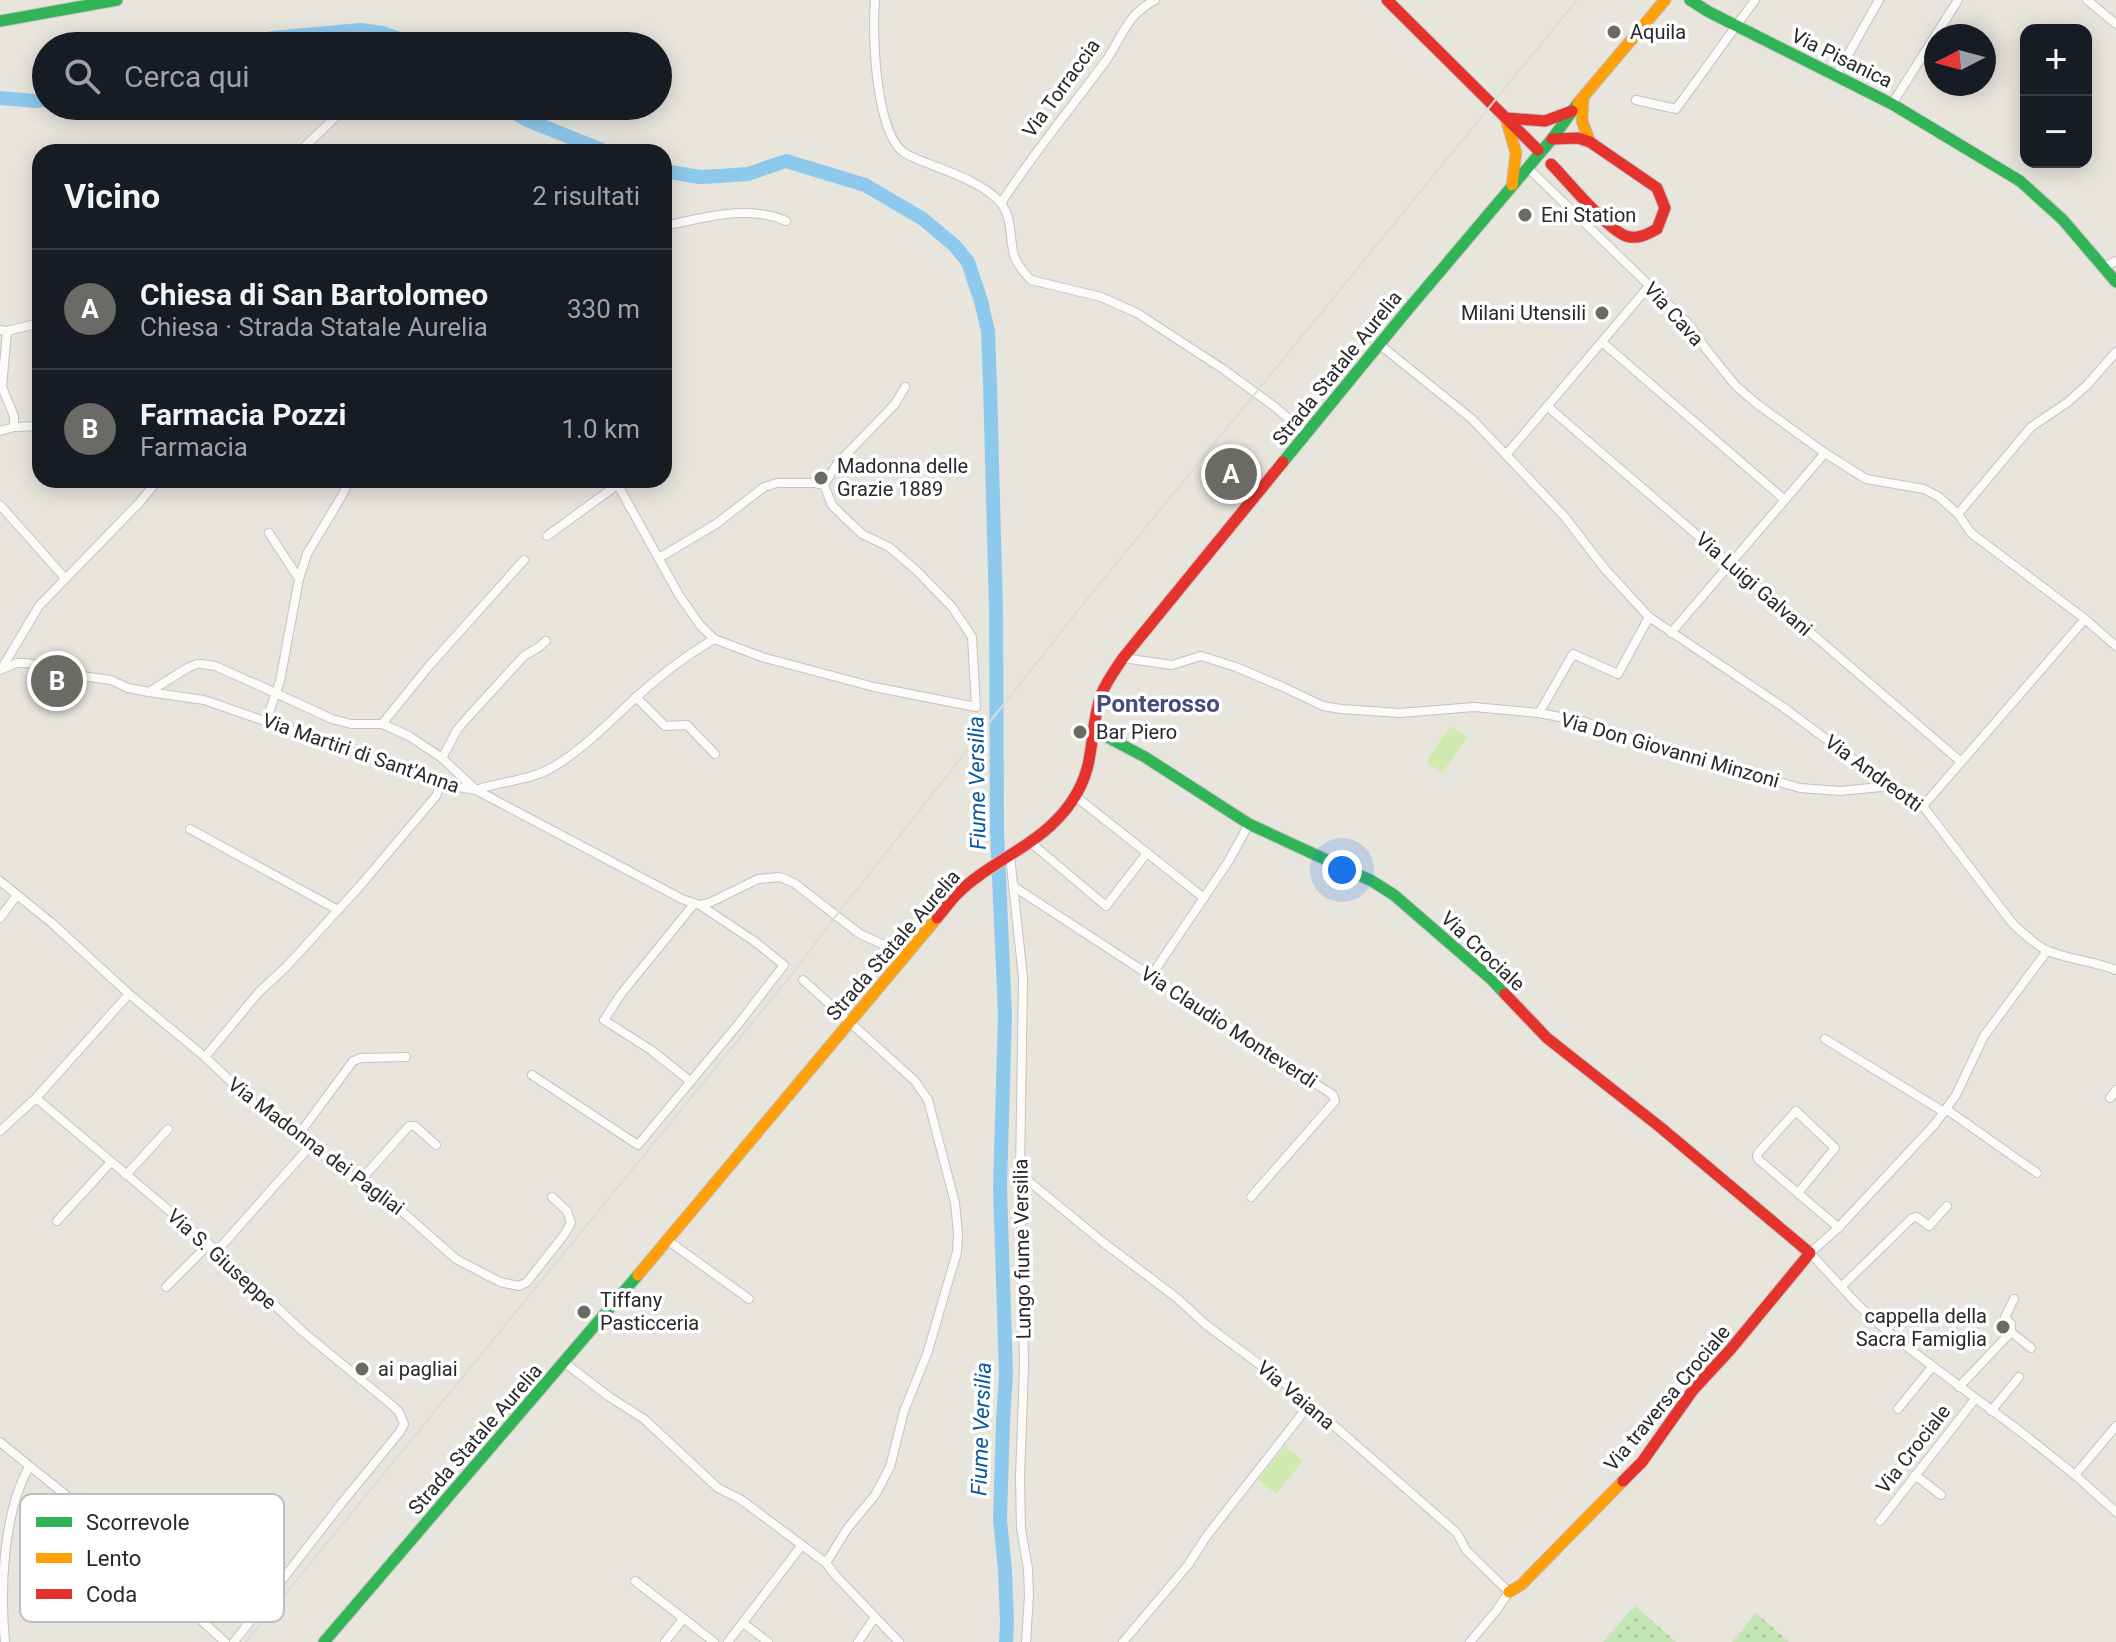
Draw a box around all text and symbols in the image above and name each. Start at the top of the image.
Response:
place label: Aquila [1630,20,1686,44]
marker: Aquila [1605,23,1623,41]
street label: Via Pisanica [1788,23,1896,93]
north arrow [1924,24,1996,96]
map controls [2020,24,2092,168]
button: + [2020,24,2092,96]
search box [32,32,672,120]
street label: Via Torraccia [1017,34,1105,142]
icon: search [60,54,104,98]
text: Cerca qui [124,59,250,94]
button: − [2020,96,2092,168]
text: Vicino [64,176,160,216]
text: 2 risultati [532,181,640,211]
place label: Eni Station [1541,203,1636,227]
marker: Eni Station [1516,206,1534,224]
text: Chiesa di San Bartolomeo [140,277,488,312]
street label: Via Cava [1639,277,1709,351]
street label: Strada Statale Aurelia [1267,286,1407,450]
text: A [81,294,99,324]
text: 330 m [567,294,640,324]
place label: Milani Utensili [1461,301,1586,325]
marker: Milani Utensili [1593,304,1611,322]
text: Chiesa · Strada Statale Aurelia [140,312,488,342]
text: Farmacia Pozzi [140,397,346,432]
text: B [82,414,98,444]
text: 1.0 km [561,414,640,444]
text: Farmacia [140,432,248,462]
pin: A [1205,444,1257,504]
place label: Madonna delle Grazie 1889 [837,454,968,501]
marker: Madonna delle Grazie 1889 [812,469,830,487]
street label: Via Luigi Galvani [1691,527,1817,641]
pin: B [31,651,83,711]
district label: Ponterosso [1096,690,1220,718]
street label: Via Don Giovanni Minzoni [1558,707,1782,793]
street label: Via Martiri di Sant'Anna [259,708,463,798]
water label: Fiume Versilia [963,716,991,850]
place label: Bar Piero [1096,720,1177,744]
marker: Bar Piero [1071,723,1089,741]
street label: Via Andreotti [1820,729,1928,817]
your location [1322,850,1362,890]
street label: Strada Statale Aurelia [821,865,965,1025]
street label: Via Crociale [1436,906,1530,996]
street label: Via Claudio Monteverdi [1136,961,1322,1093]
street label: Via Madonna dei Pagliai [223,1072,409,1220]
street label: Lungo fiume Versilia [1008,1158,1036,1340]
street label: Via S. Giuseppe [162,1204,282,1314]
place label: Tiffany Pasticceria [600,1288,699,1335]
marker: Tiffany Pasticceria [575,1303,593,1321]
place label: cappella della Sacra Famiglia [1856,1304,1987,1351]
marker: cappella della Sacra Famiglia [1994,1318,2012,1336]
street label: Via traversa Crociale [1599,1320,1735,1476]
street label: Via Vaiana [1252,1356,1340,1434]
place label: ai pagliai [378,1357,458,1381]
street label: Strada Statale Aurelia [403,1359,547,1519]
marker: ai pagliai [353,1360,371,1378]
water label: Fiume Versilia [966,1362,996,1496]
street label: Via Crociale [1871,1400,1955,1498]
legend [20,1494,284,1622]
text: Scorrevole [86,1510,189,1535]
text: Lento [86,1546,141,1571]
text: Coda [86,1582,137,1607]

